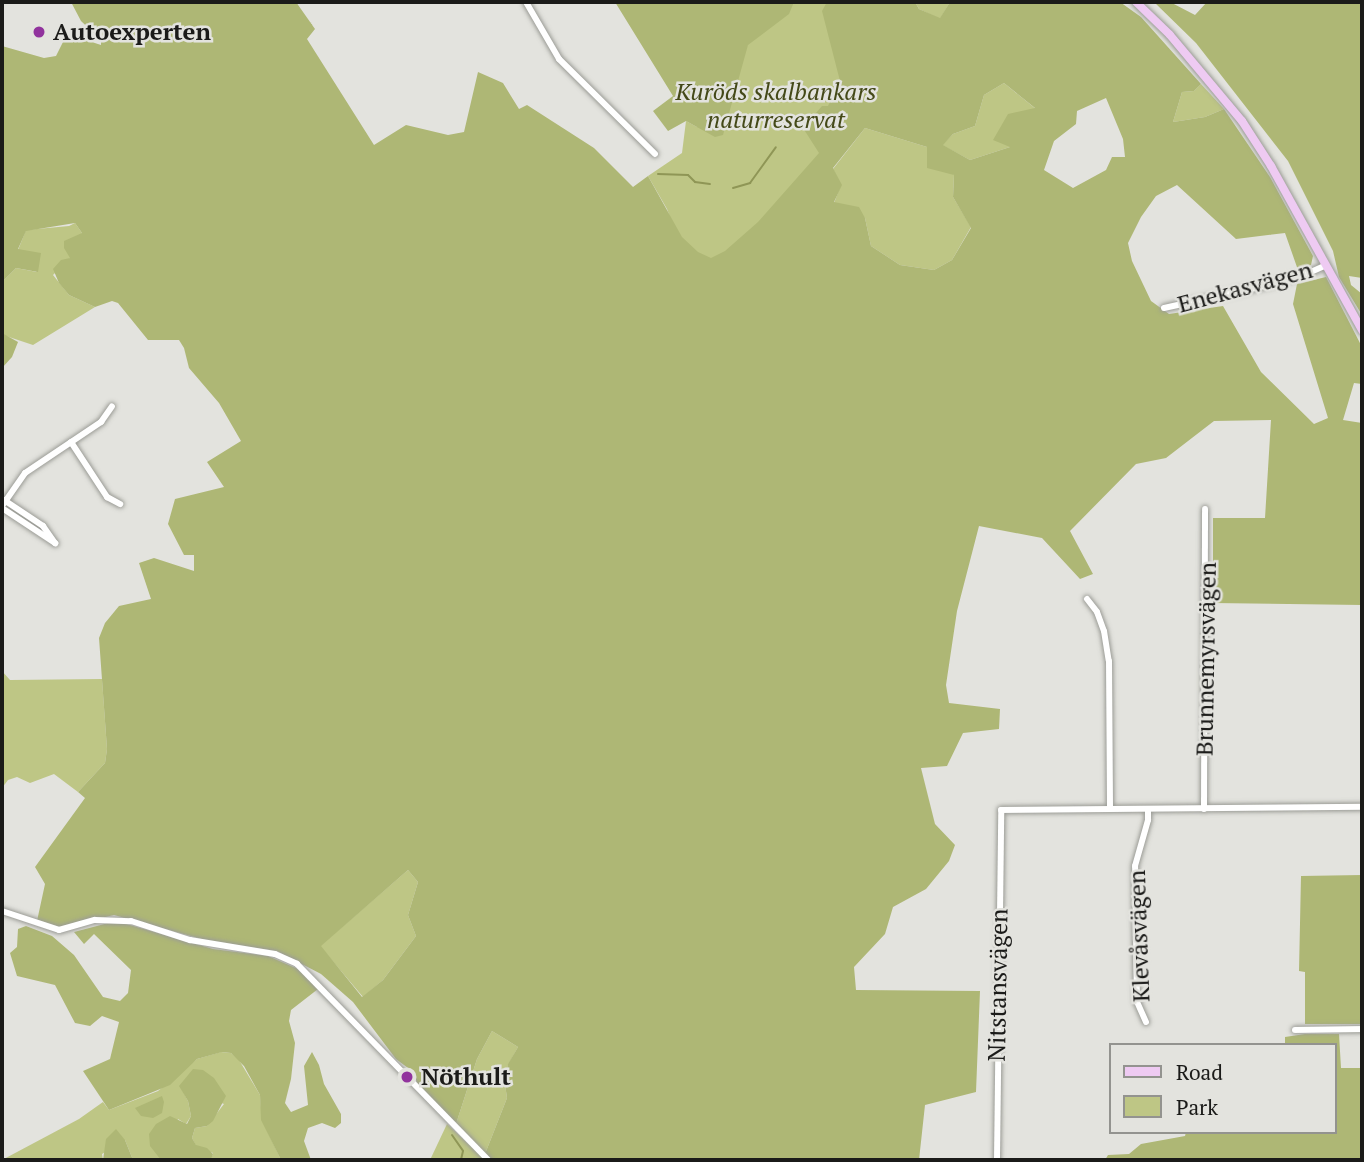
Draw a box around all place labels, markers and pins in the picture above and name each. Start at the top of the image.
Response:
place label: Autoexperten [53,18,211,46]
marker: Autoexperten [31,24,47,40]
place label: Nöthult [421,1063,511,1091]
marker: Nöthult [399,1069,415,1085]

